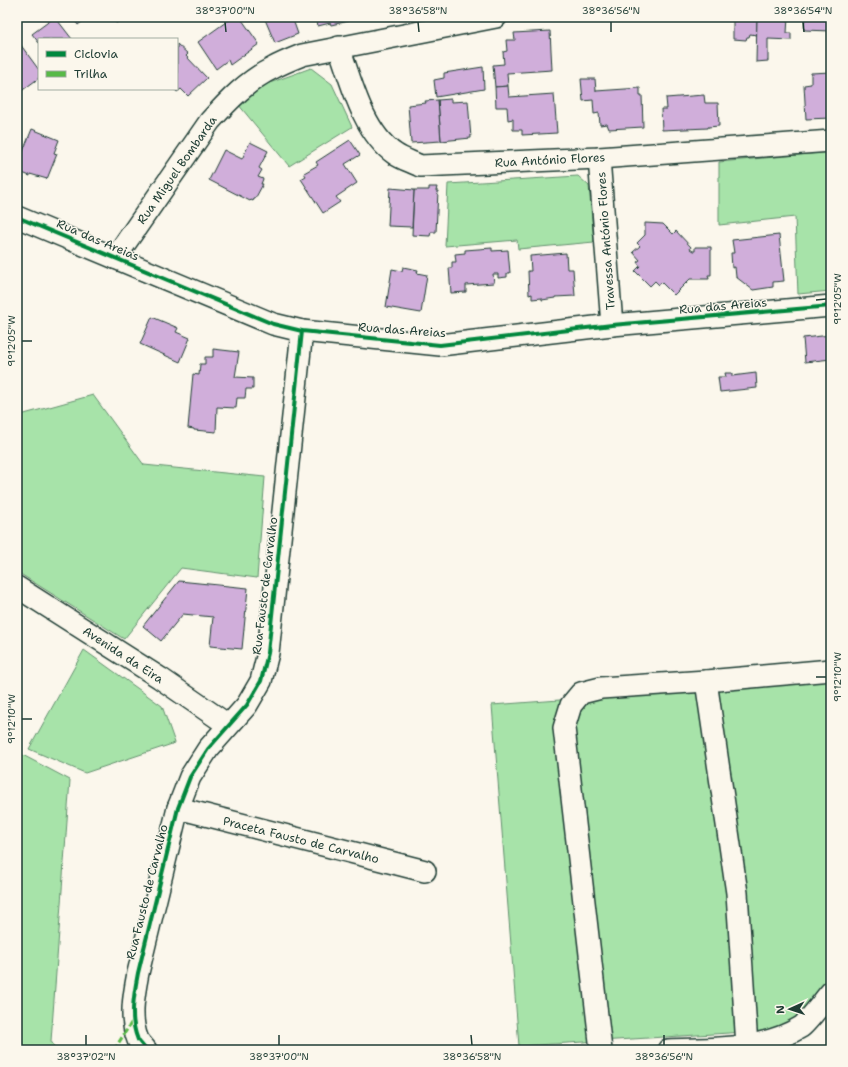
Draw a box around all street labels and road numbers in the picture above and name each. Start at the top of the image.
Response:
street label: Rua Miguel Bombarda [134,112,221,227]
street label: Rua António Flores [494,149,606,171]
street label: Travessa António Flores [593,171,619,311]
street label: Rua das Areias [54,215,142,265]
street label: Rua das Areias [678,294,768,318]
street label: Rua das Areias [357,319,447,341]
street label: Rua Fausto de Carvalho [249,516,281,656]
street label: Avenida da Eira [80,623,167,687]
street label: Praceta Fausto de Carvalho [221,813,381,867]
street label: Rua Fausto de Carvalho [122,823,172,961]

